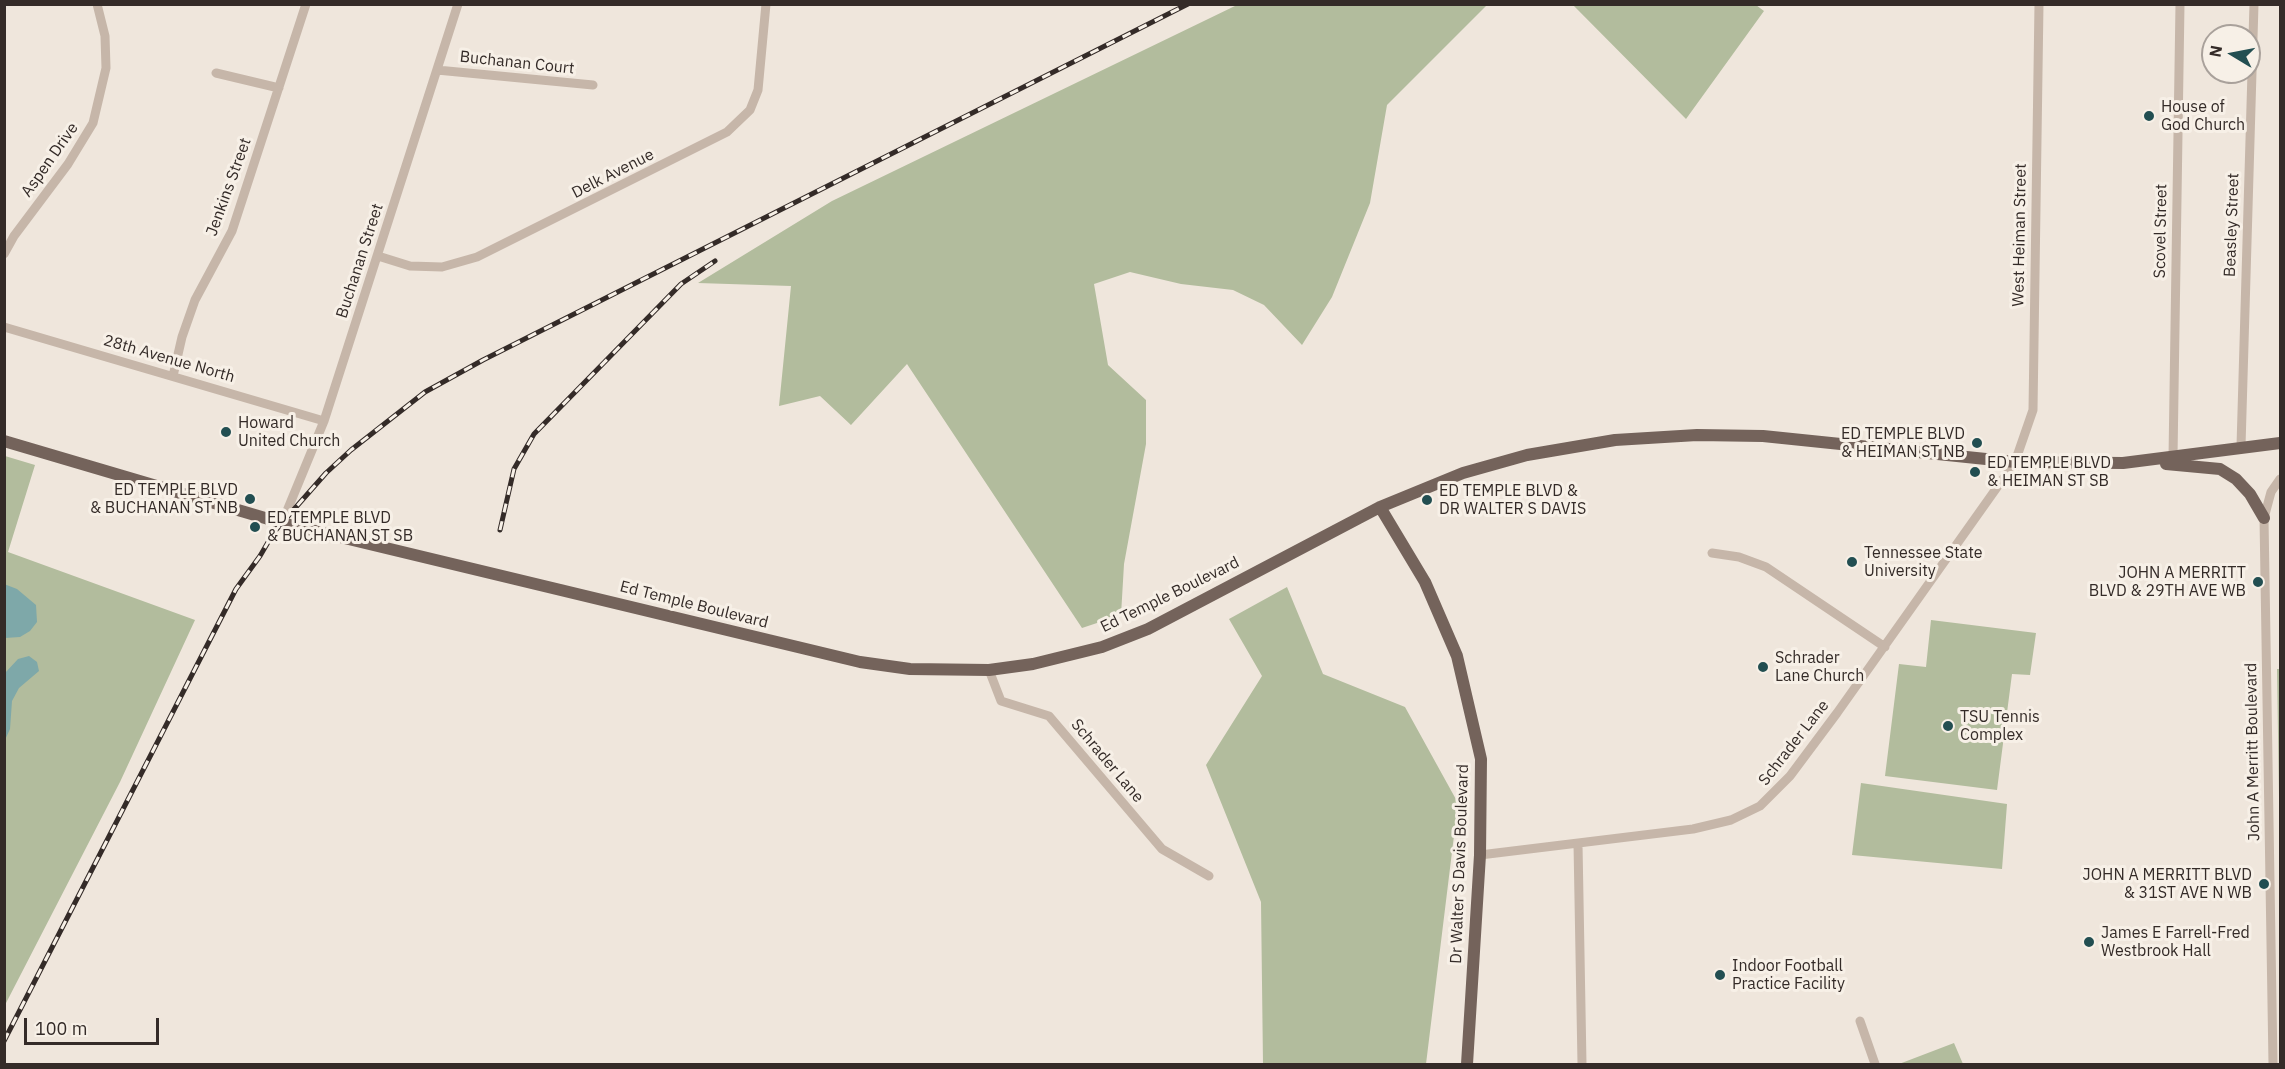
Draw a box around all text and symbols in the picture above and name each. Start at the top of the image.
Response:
north arrow [2201,24,2261,84]
text: N [2204,44,2226,59]
street label: Buchanan Court [459,47,575,79]
place label: House of God Church [2161,97,2245,135]
marker: House of God Church [2142,109,2156,123]
street label: Aspen Drive [17,119,83,201]
street label: Jenkins Street [202,135,256,239]
street label: Delk Avenue [569,145,657,203]
street label: West Heiman Street [2009,163,2031,307]
street label: Beasley Street [2221,173,2243,277]
street label: Scovel Street [2151,184,2171,278]
street label: Buchanan Street [332,201,388,321]
street label: 28th Avenue North [101,331,237,387]
place label: Howard United Church [238,413,340,451]
place label: ED TEMPLE BLVD & HEIMAN ST NB [1841,424,1965,462]
marker: Howard United Church [219,425,233,439]
marker: ED TEMPLE BLVD & HEIMAN ST NB [1970,436,1984,450]
place label: ED TEMPLE BLVD & HEIMAN ST SB [1987,453,2111,491]
marker: ED TEMPLE BLVD & HEIMAN ST SB [1968,465,1982,479]
place label: ED TEMPLE BLVD & BUCHANAN ST NB [90,480,238,518]
place label: ED TEMPLE BLVD & DR WALTER S DAVIS [1439,481,1586,519]
marker: ED TEMPLE BLVD & BUCHANAN ST NB [243,492,257,506]
marker: ED TEMPLE BLVD & DR WALTER S DAVIS [1420,493,1434,507]
place label: ED TEMPLE BLVD & BUCHANAN ST SB [267,508,413,546]
marker: ED TEMPLE BLVD & BUCHANAN ST SB [248,520,262,534]
place label: Tennessee State University [1864,543,1982,581]
street label: Ed Temple Boulevard [1097,553,1243,637]
marker: Tennessee State University [1845,555,1859,569]
place label: JOHN A MERRITT BLVD & 29TH AVE WB [2089,563,2246,601]
marker: JOHN A MERRITT BLVD & 29TH AVE WB [2251,575,2265,589]
street label: Ed Temple Boulevard [618,577,770,633]
place label: Schrader Lane Church [1775,648,1864,686]
marker: Schrader Lane Church [1756,660,1770,674]
street label: John A Merritt Boulevard [2242,663,2264,841]
street label: Schrader Lane [1755,697,1833,789]
place label: TSU Tennis Complex [1960,707,2040,745]
street label: Schrader Lane [1067,715,1147,807]
marker: TSU Tennis Complex [1941,719,1955,733]
street label: Dr Walter S Davis Boulevard [1447,764,1473,964]
place label: JOHN A MERRITT BLVD & 31ST AVE N WB [2083,865,2252,903]
marker: JOHN A MERRITT BLVD & 31ST AVE N WB [2257,877,2271,891]
place label: James E Farrell-Fred Westbrook Hall [2101,923,2250,961]
marker: James E Farrell-Fred Westbrook Hall [2082,935,2096,949]
place label: Indoor Football Practice Facility [1732,956,1845,994]
marker: Indoor Football Practice Facility [1713,968,1727,982]
scale bar [27,1006,162,1044]
text: 100 m [35,1017,87,1040]

